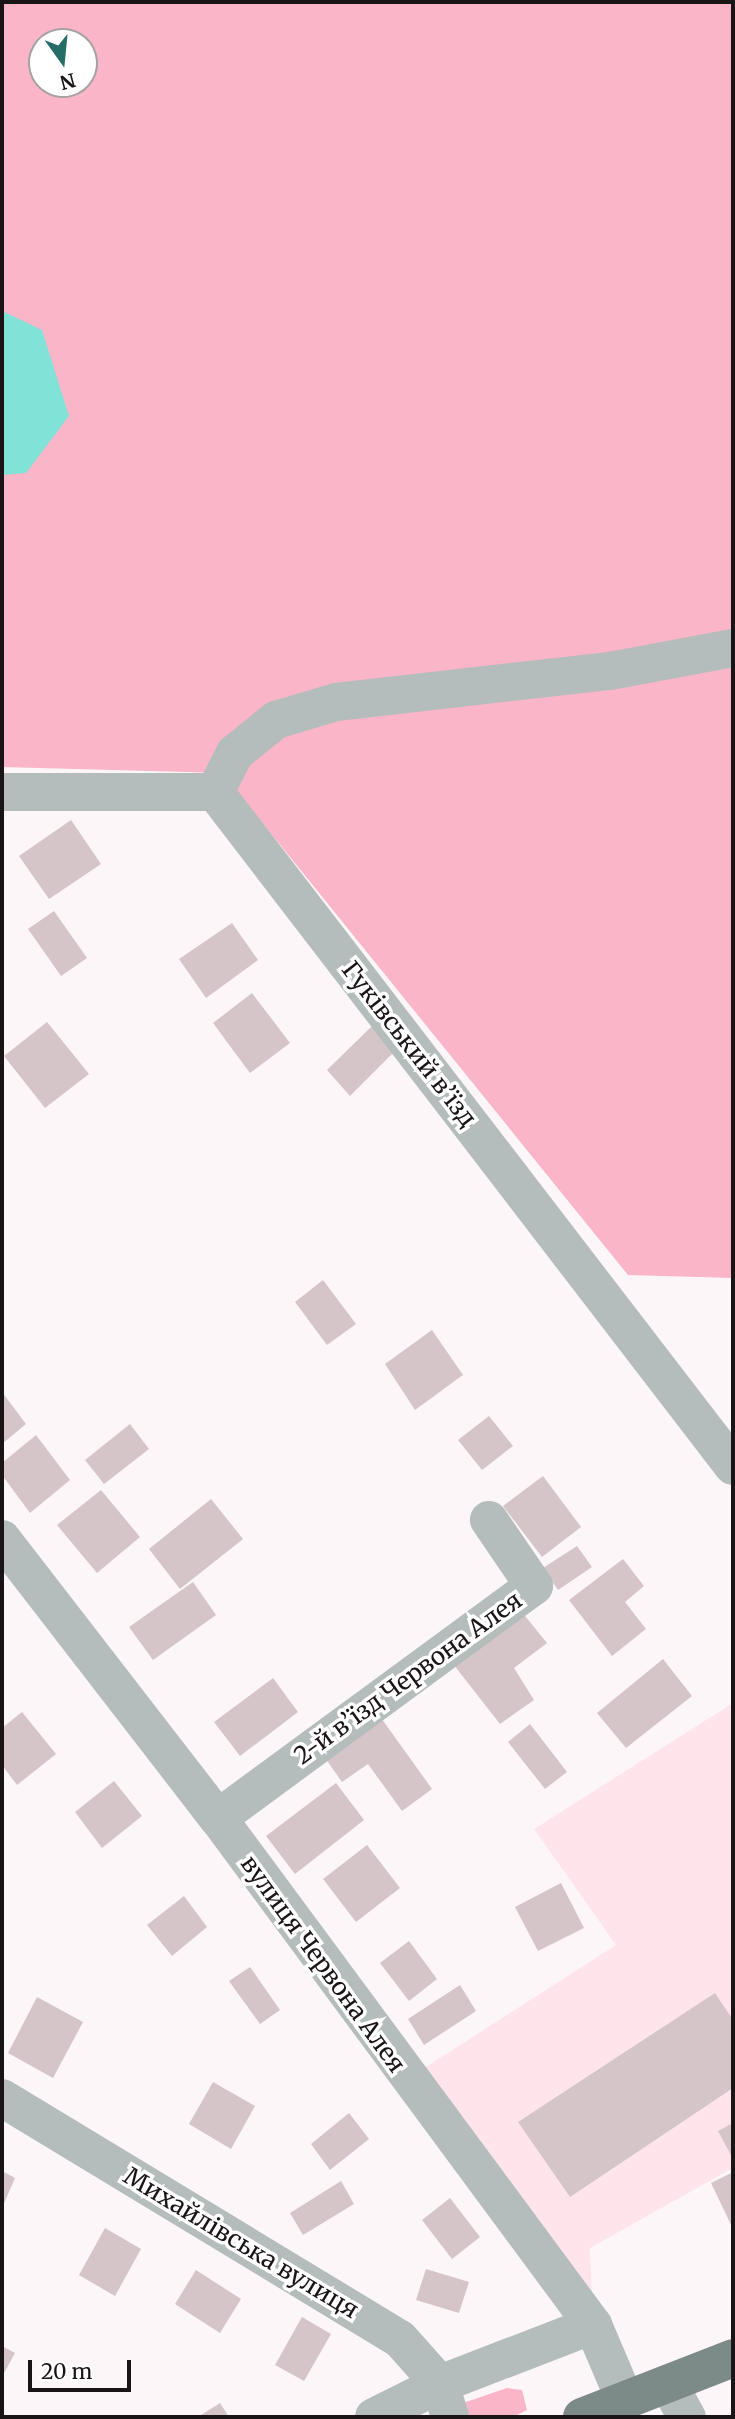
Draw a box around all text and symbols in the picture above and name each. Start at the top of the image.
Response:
north arrow [28,28,98,98]
text: N [58,68,78,95]
street label: Гуківський в’їзд [336,956,482,1132]
street label: 2-й в’їзд Червона Алея [289,1586,527,1770]
street label: вулиця Червона Алея [235,1850,411,2078]
street label: Михайлівська вулиця [118,2161,364,2325]
scale bar [32,2346,135,2390]
text: 20 m [41,2358,92,2385]

